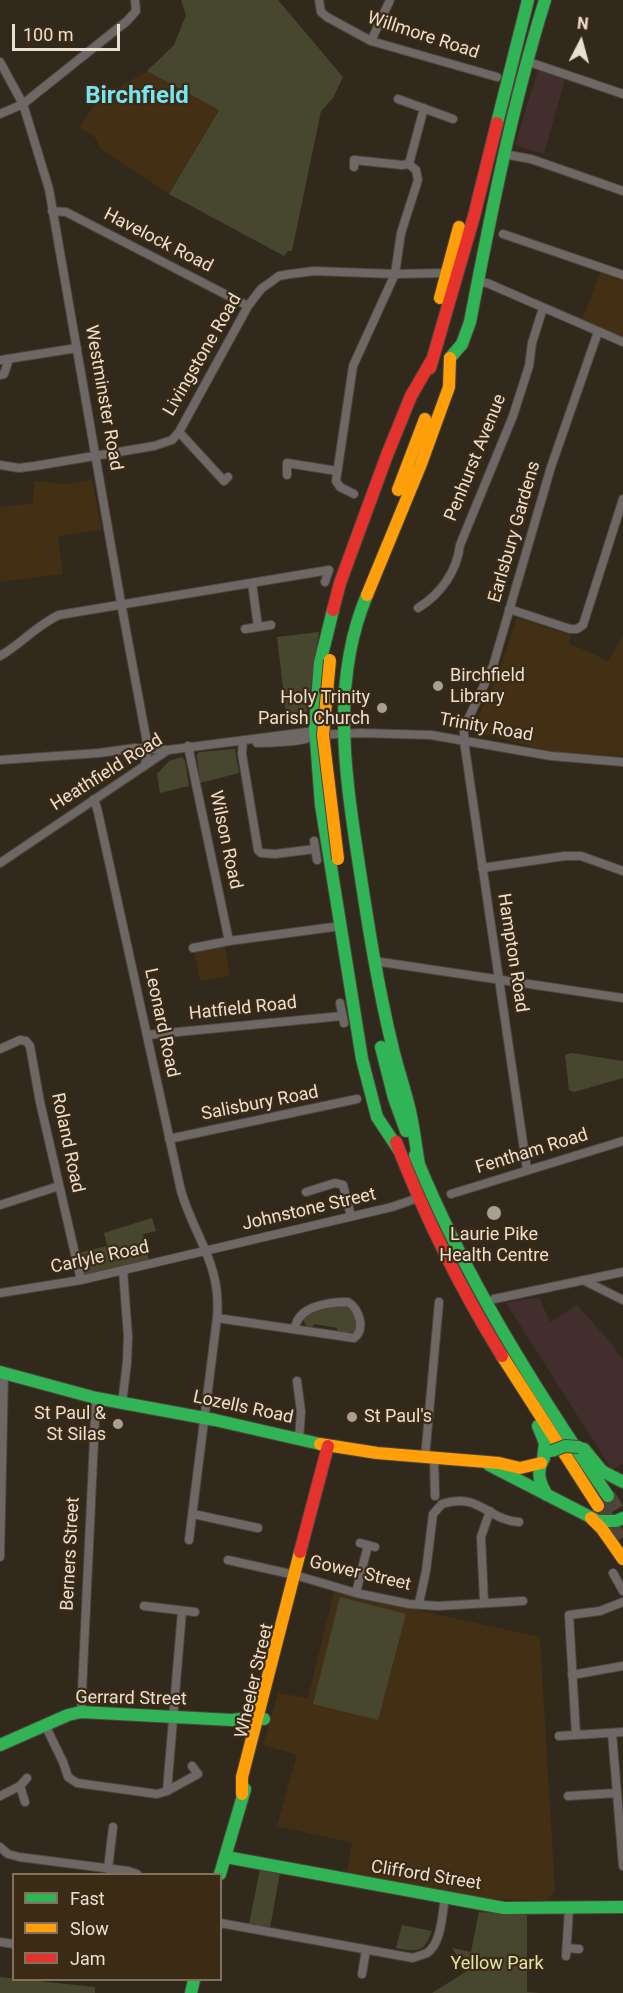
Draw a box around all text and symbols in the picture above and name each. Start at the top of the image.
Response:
street label: Willmore Road [364,8,482,64]
scale bar [15,12,123,50]
north arrow [551,12,611,72]
text: N [576,14,590,34]
text: 100 m [23,24,74,45]
district label: Birchfield [85,83,189,111]
street label: Havelock Road [100,204,216,278]
street label: Livingstone Road [159,290,247,420]
street label: Westminster Road [80,324,126,472]
street label: Penhurst Avenue [441,391,511,525]
street label: Earlsbury Gardens [485,459,545,605]
place label: Birchfield Library [450,665,525,708]
marker: Birchfield Library [431,679,445,693]
place label: Holy Trinity Parish Church [258,687,370,730]
marker: Holy Trinity Parish Church [375,701,389,715]
street label: Trinity Road [437,709,535,747]
street label: Heathfield Road [47,730,167,816]
street label: Wilson Road [204,789,246,891]
street label: Hampton Road [492,892,532,1014]
street label: Leonard Road [139,966,183,1080]
street label: Hatfield Road [188,993,298,1025]
street label: Salisbury Road [199,1082,321,1126]
street label: Roland Road [46,1091,88,1195]
street label: Fentham Road [473,1125,591,1179]
street label: Johnstone Street [240,1184,378,1236]
marker: Laurie Pike Health Centre [485,1204,503,1222]
place label: Laurie Pike Health Centre [439,1224,549,1266]
street label: Carlyle Road [49,1237,151,1279]
street label: Lozells Road [191,1387,295,1429]
place label: St Paul & St Silas [34,1403,106,1446]
place label: St Paul's [364,1406,432,1428]
marker: St Paul's [345,1410,359,1424]
marker: St Paul & St Silas [111,1417,125,1431]
street label: Berners Street [57,1497,85,1611]
street label: Gower Street [307,1552,413,1596]
street label: Wheeler Street [231,1622,279,1740]
street label: Gerrard Street [75,1687,187,1711]
street label: Clifford Street [369,1857,483,1895]
legend [12,1873,222,1981]
text: Fast [70,1888,105,1909]
text: Slow [70,1918,109,1939]
text: Jam [70,1948,106,1969]
park label: Yellow Park [450,1953,544,1975]

